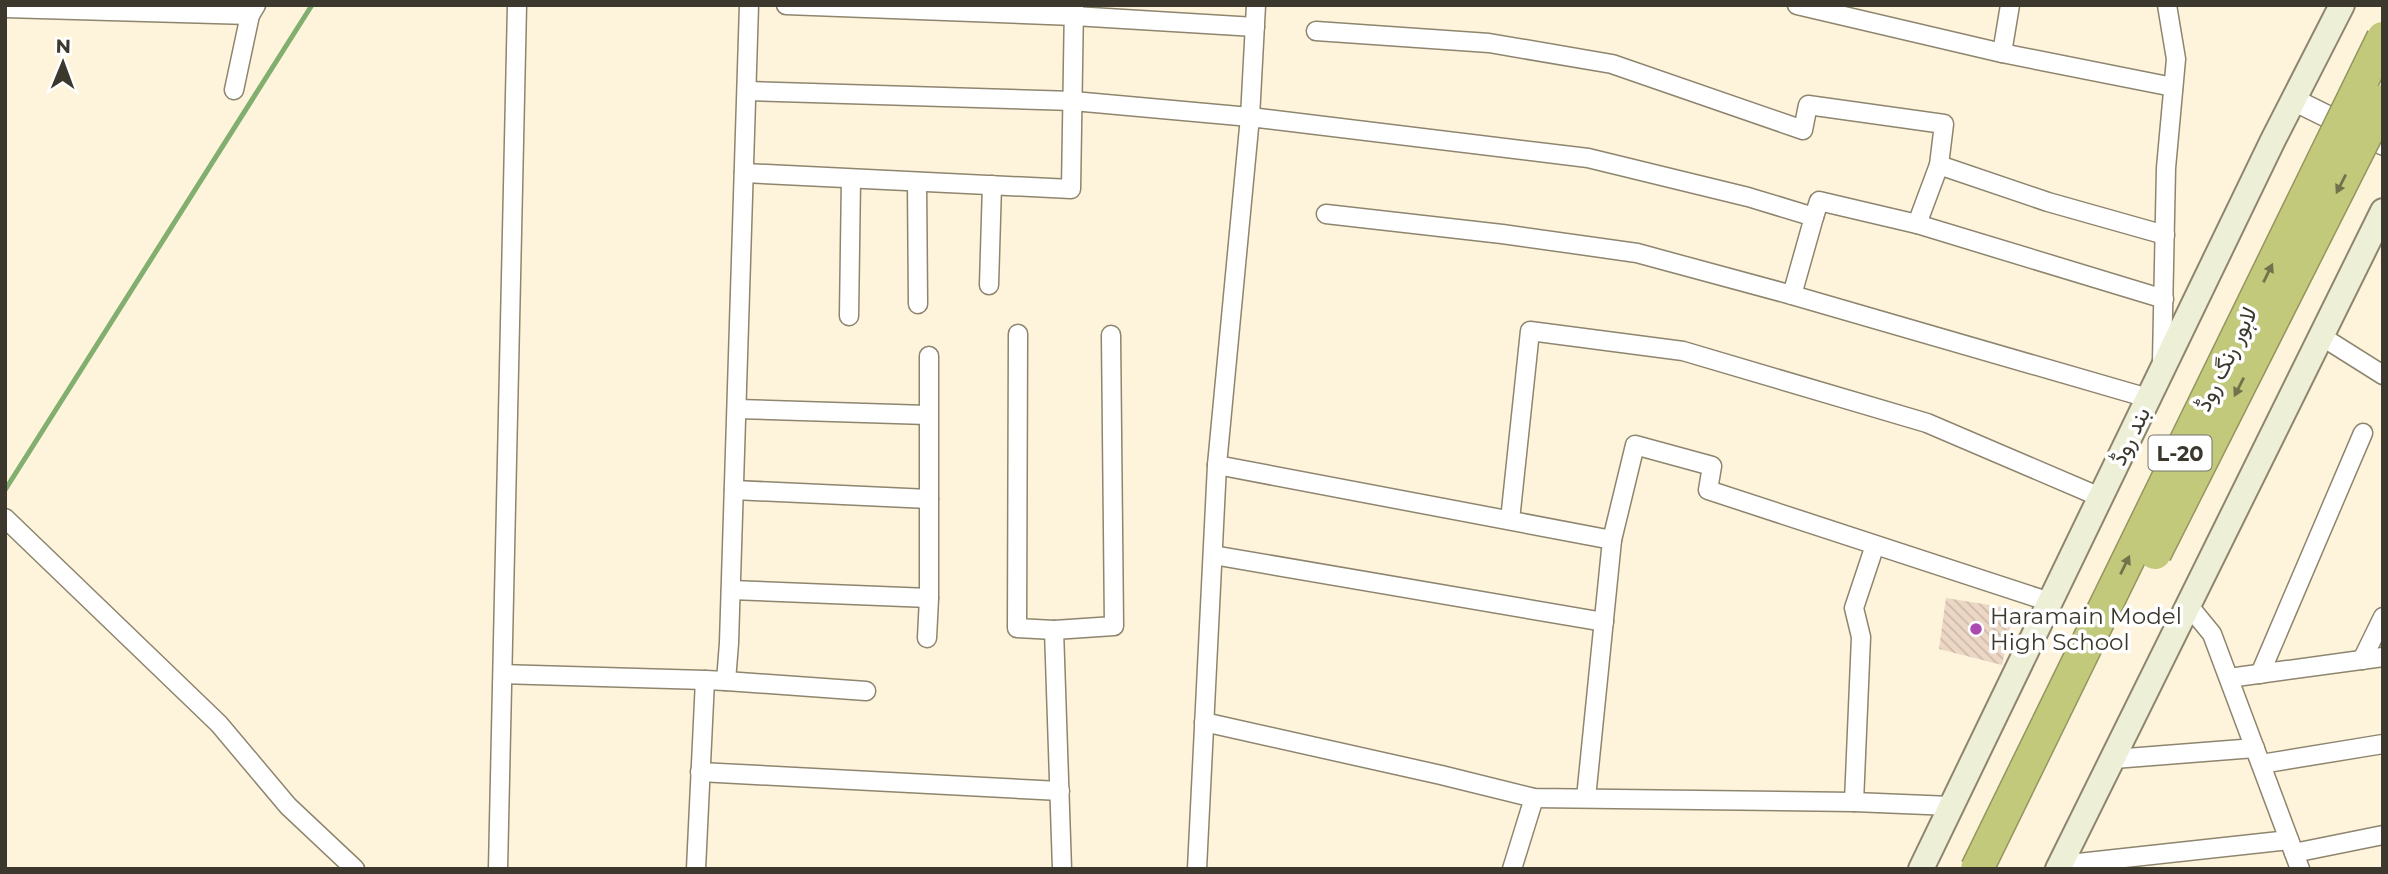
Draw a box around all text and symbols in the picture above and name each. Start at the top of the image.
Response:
north arrow [28,28,98,98]
text: N [55,35,71,58]
one-way arrow [2336,174,2347,194]
one-way arrow [2262,263,2274,283]
street label: لاہور رنگ روڈ [2189,302,2264,416]
one-way arrow [2233,377,2244,397]
street label: بند روڈ [2104,402,2157,470]
road number: L-20 [2148,435,2212,470]
one-way arrow [2120,555,2131,575]
place label: Haramain Model High School [1990,602,2182,656]
marker: Haramain Model High School [1968,621,1984,637]

